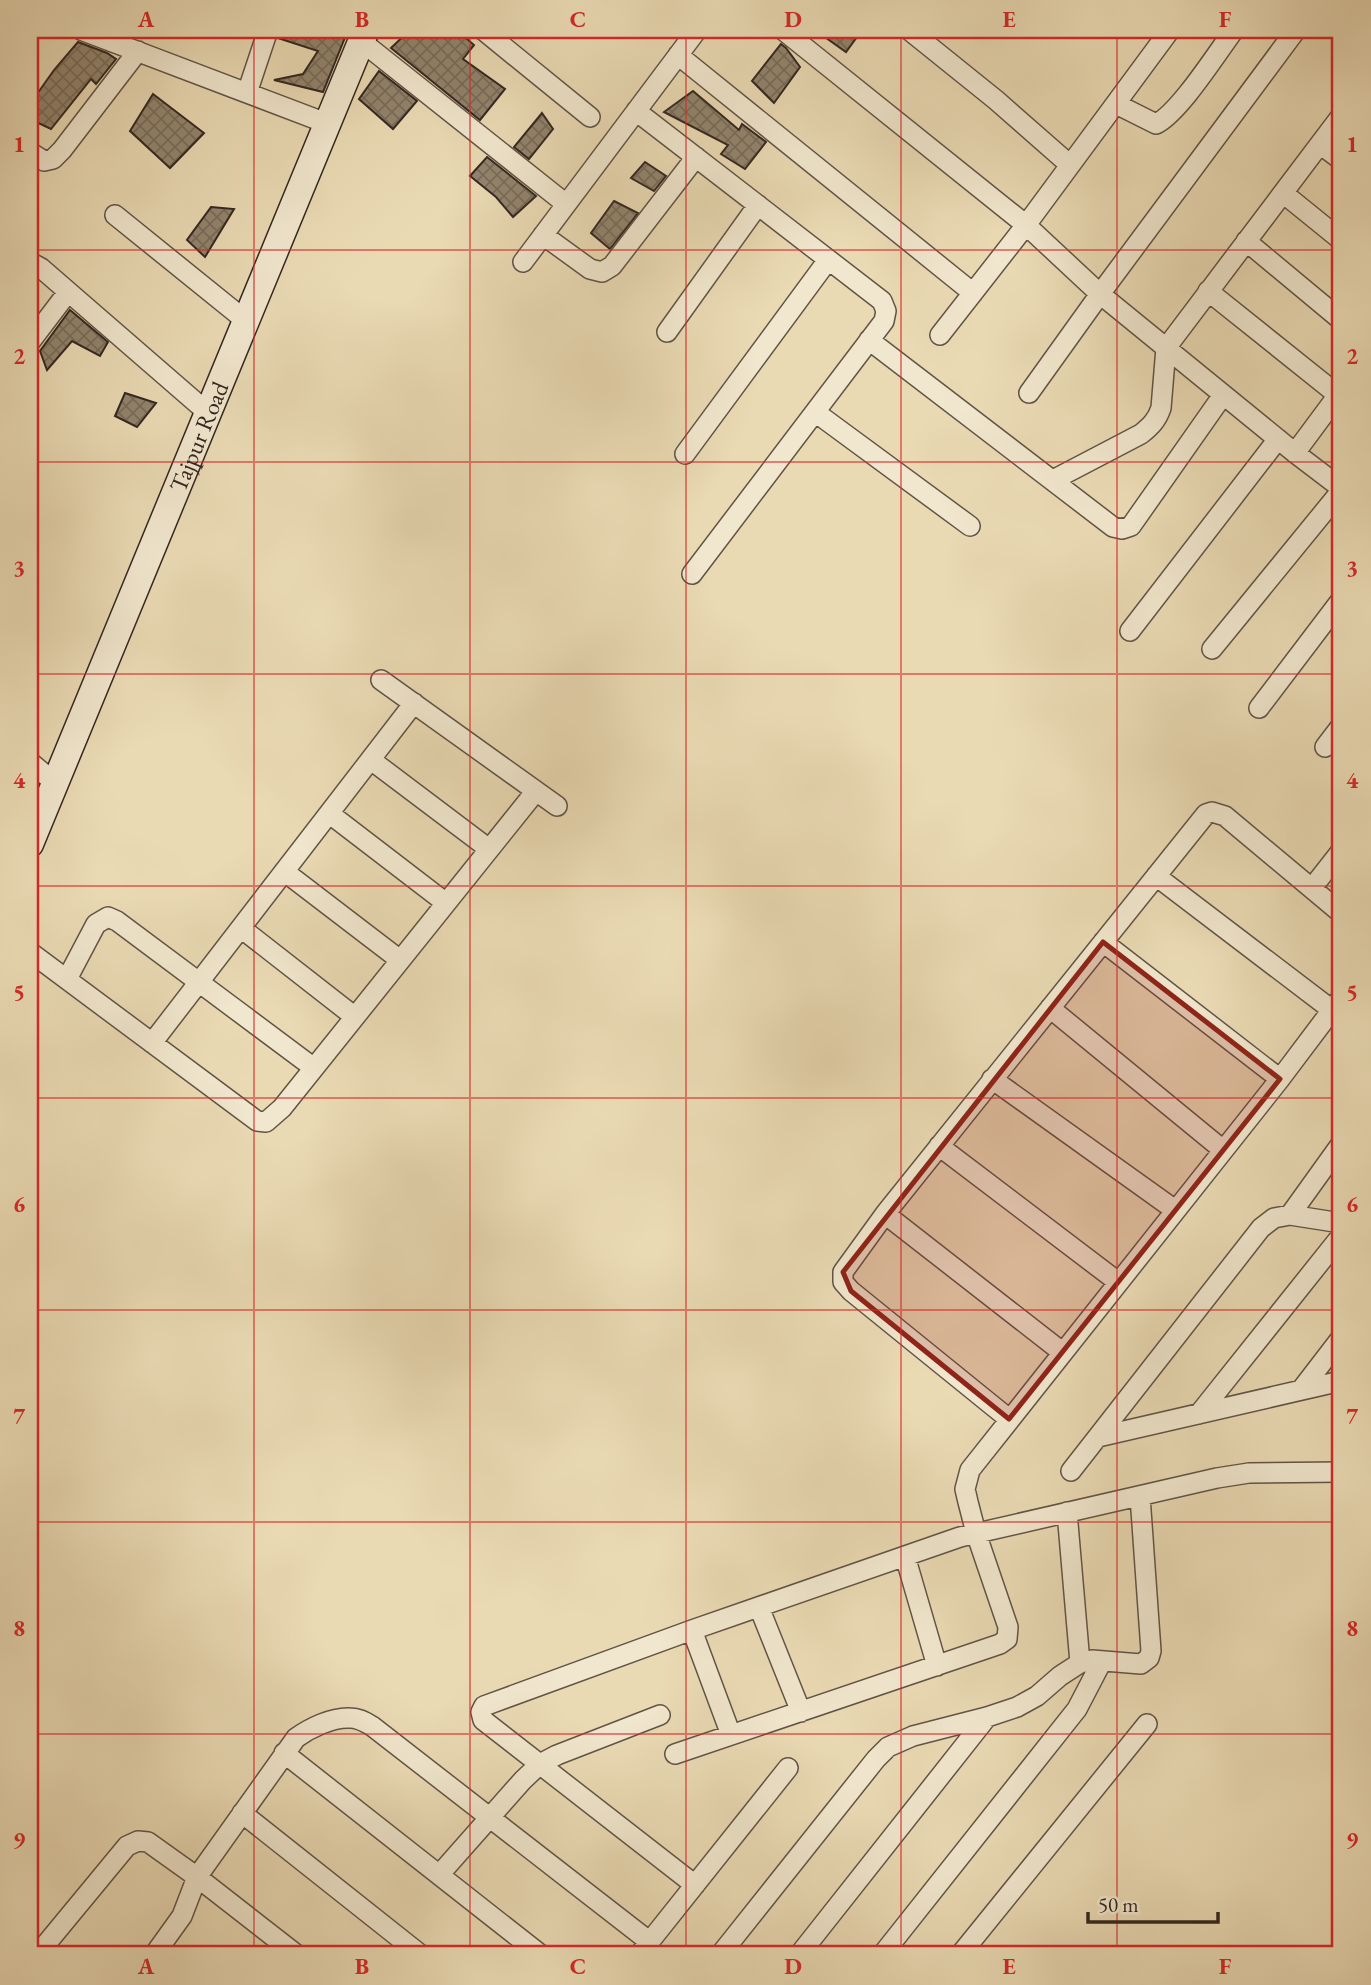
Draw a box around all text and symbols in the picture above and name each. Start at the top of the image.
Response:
text: A [137,4,155,34]
text: B [355,4,369,34]
text: C [570,4,586,34]
text: D [784,4,802,34]
text: E [1002,4,1016,34]
text: F [1219,4,1232,34]
text: 1 [13,129,25,159]
text: 1 [1346,129,1358,159]
text: 2 [13,341,25,371]
text: 2 [1346,341,1358,371]
street label: Tajpur Road [162,376,235,496]
text: 3 [13,553,25,583]
text: 3 [1346,553,1358,583]
text: 4 [13,765,26,795]
text: 4 [1346,765,1359,795]
text: 5 [13,977,25,1007]
text: 5 [1346,977,1358,1007]
text: 6 [13,1189,25,1219]
text: 6 [1346,1189,1358,1219]
text: 7 [13,1401,26,1431]
text: 7 [1346,1401,1359,1431]
text: 8 [13,1613,25,1643]
text: 8 [1346,1613,1358,1643]
text: 9 [13,1825,25,1855]
text: 9 [1346,1825,1358,1855]
scale bar [1088,1880,1217,1924]
text: 50 m [1098,1891,1139,1918]
text: A [137,1951,155,1981]
text: B [355,1951,369,1981]
text: C [570,1951,586,1981]
text: D [784,1951,802,1981]
text: E [1002,1951,1016,1981]
text: F [1219,1951,1232,1981]

